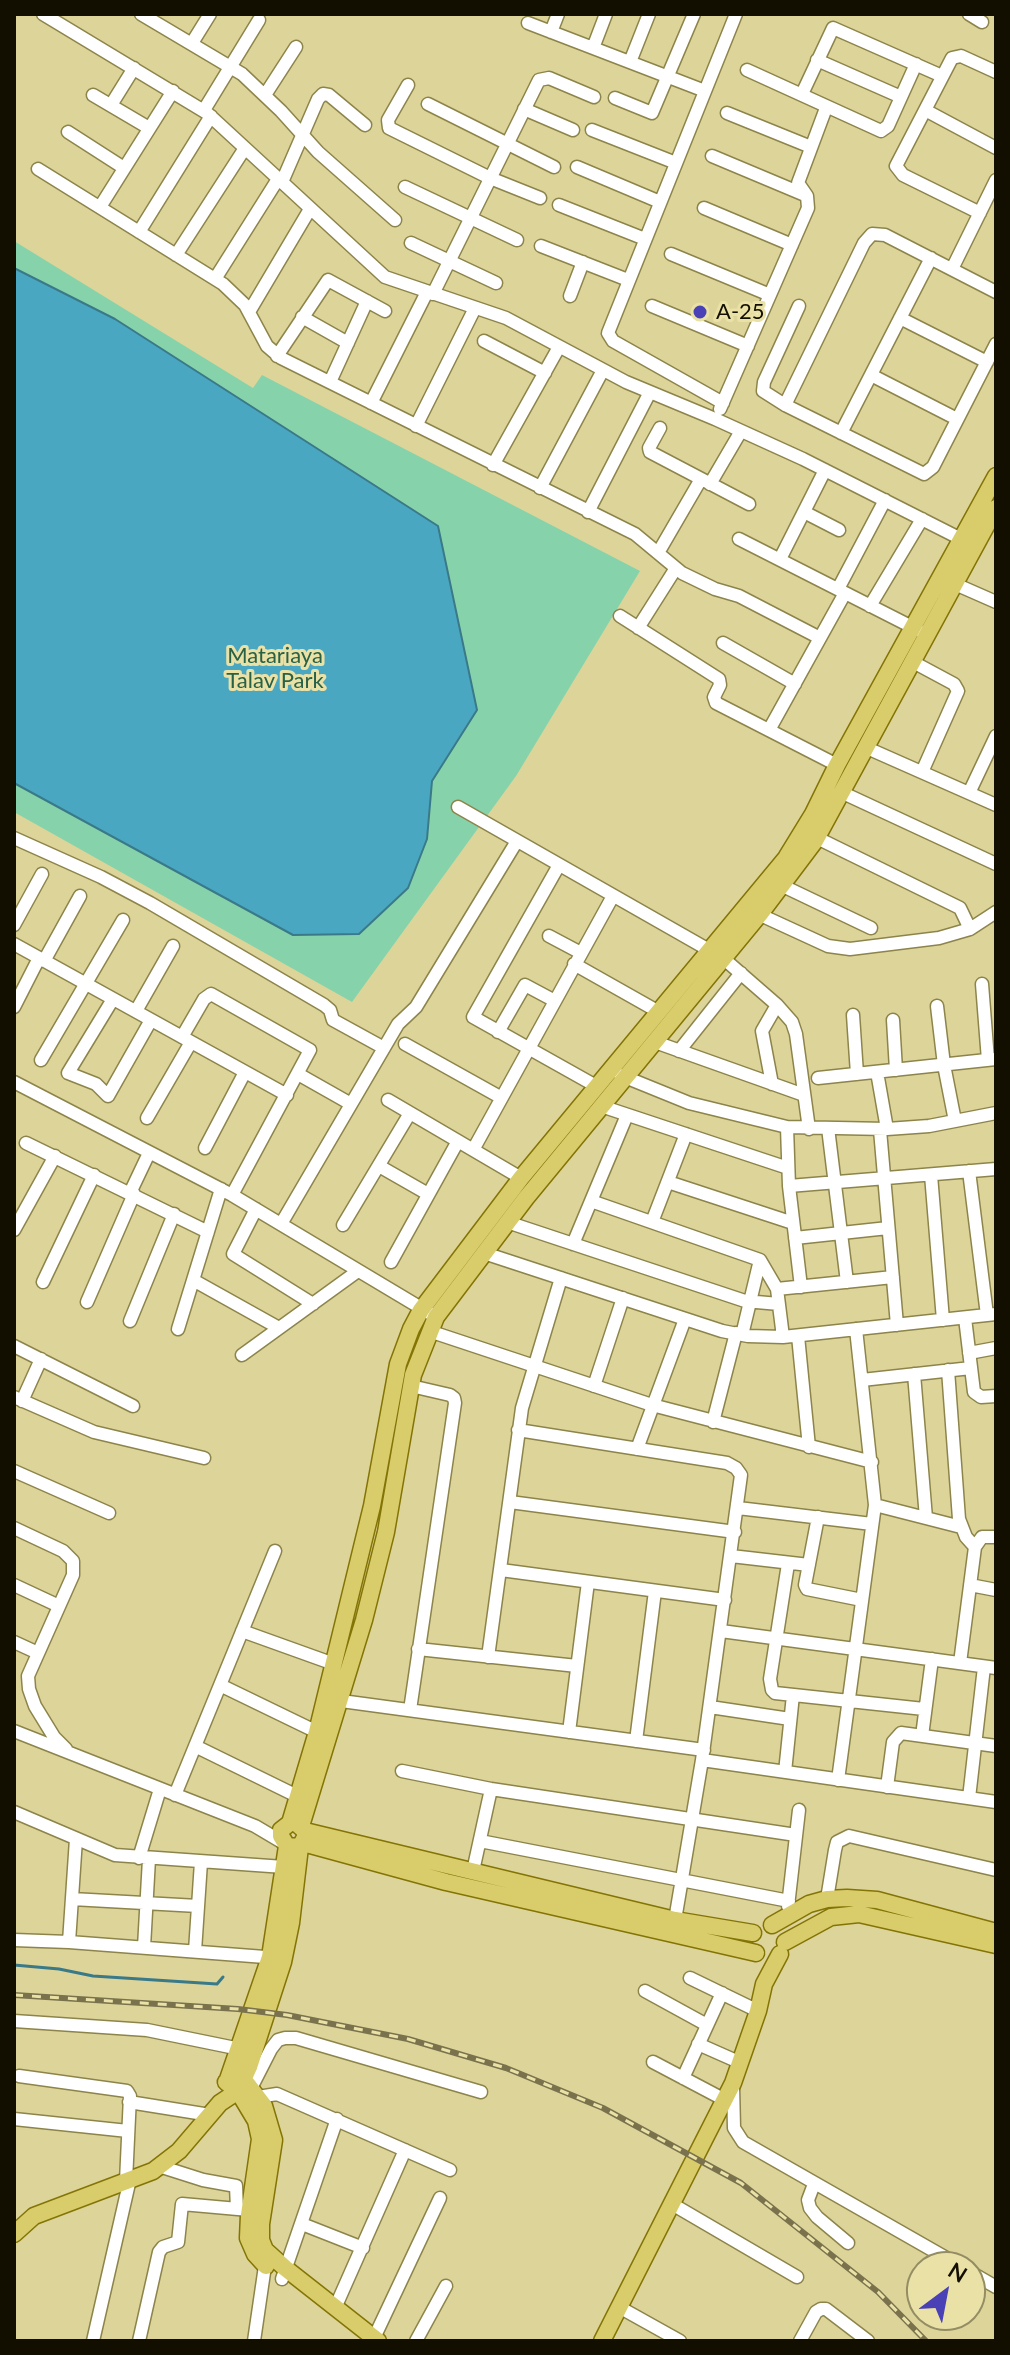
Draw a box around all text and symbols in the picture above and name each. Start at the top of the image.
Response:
place label: A-25 [716,299,765,325]
marker: A-25 [691,303,709,321]
park label: Matariaya Talav Park [226,643,324,694]
north arrow [906,2251,986,2331]
text: N [944,2256,972,2288]

